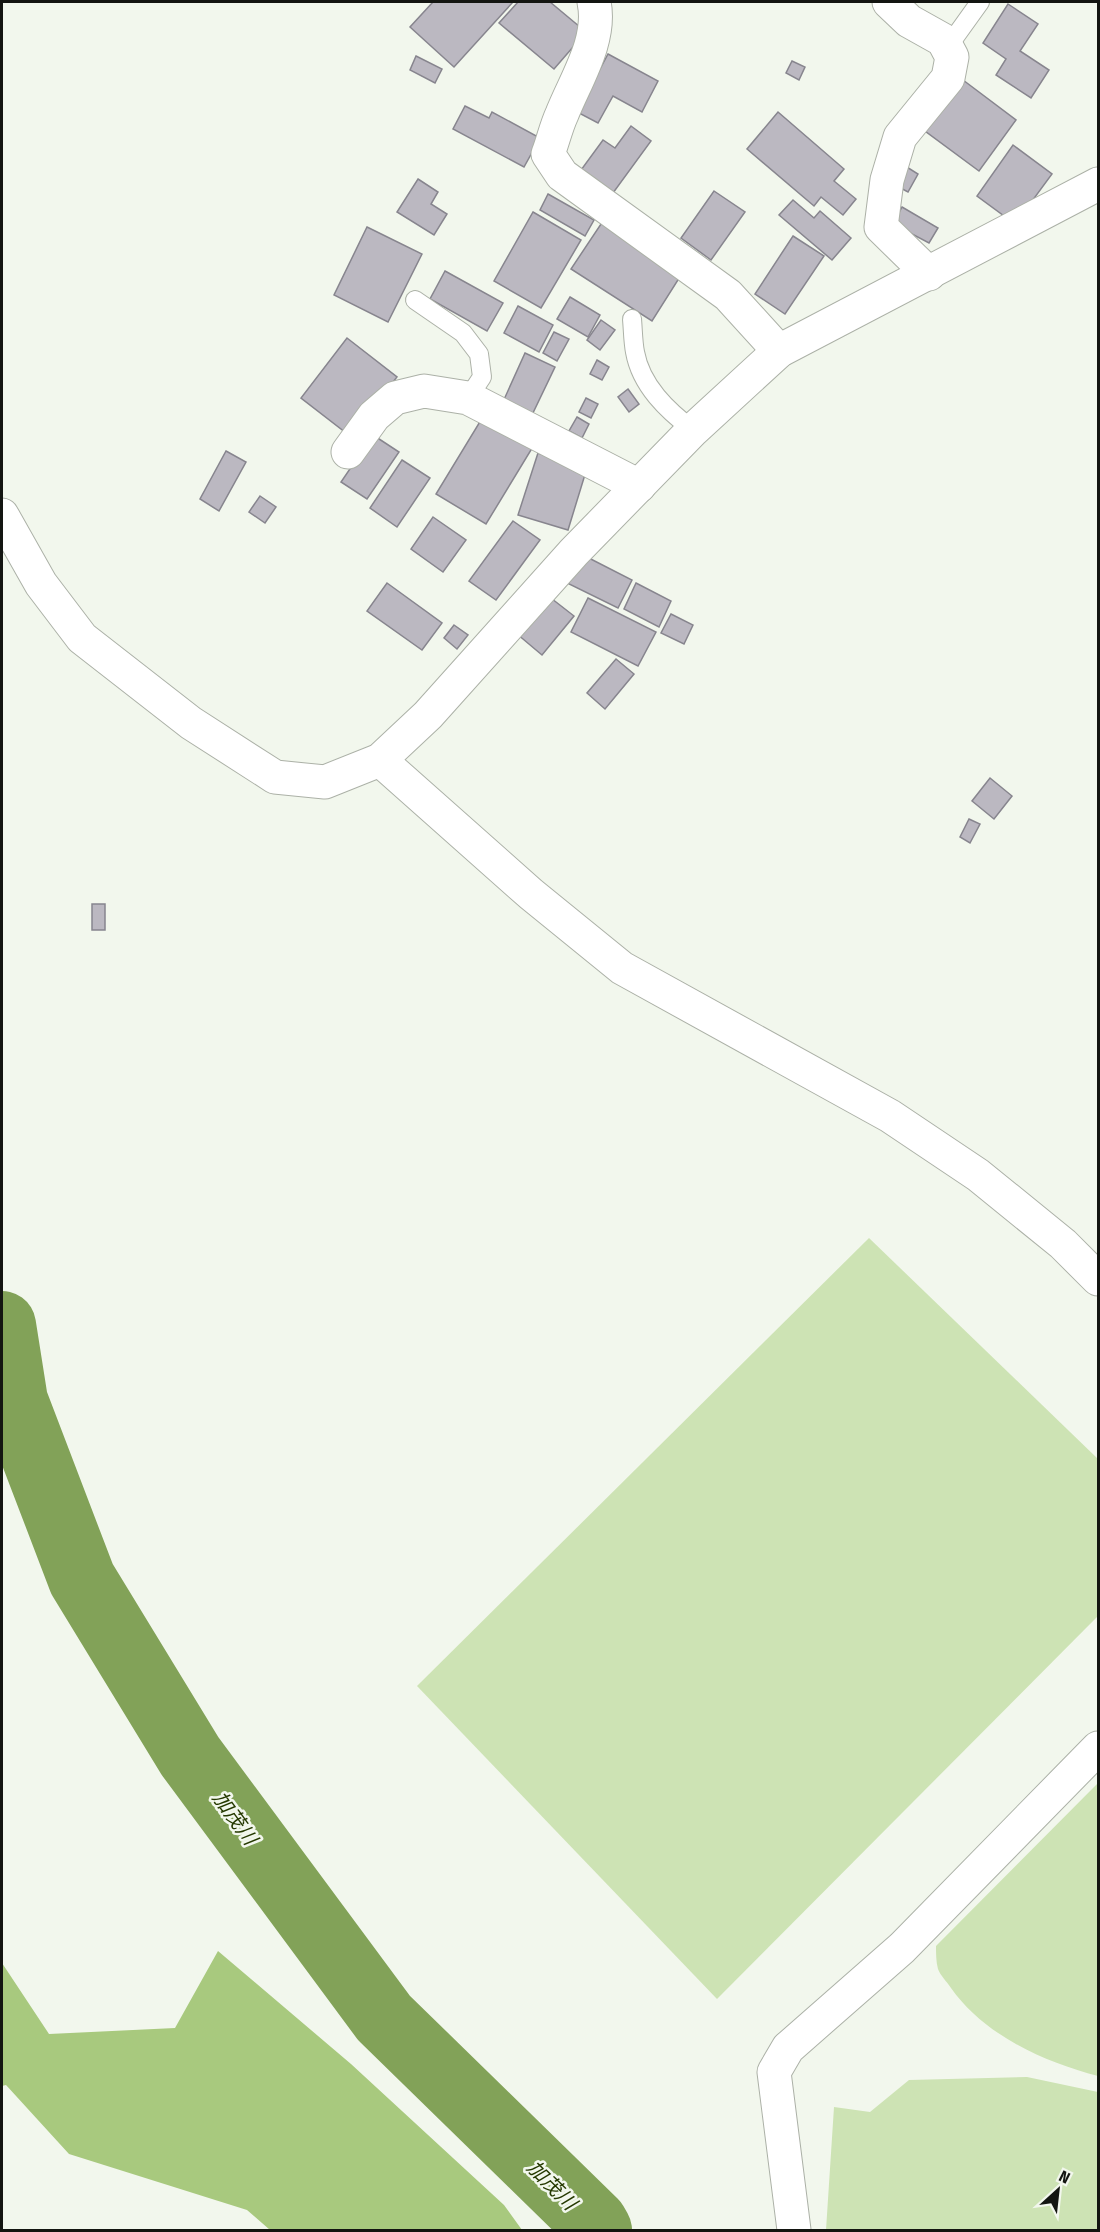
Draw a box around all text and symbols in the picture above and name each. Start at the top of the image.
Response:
water label: 加茂川 [208,1787,264,1851]
water label: 加茂川 [522,2155,583,2216]
north arrow [1028,2160,1088,2220]
text: N [1056,2166,1073,2188]

